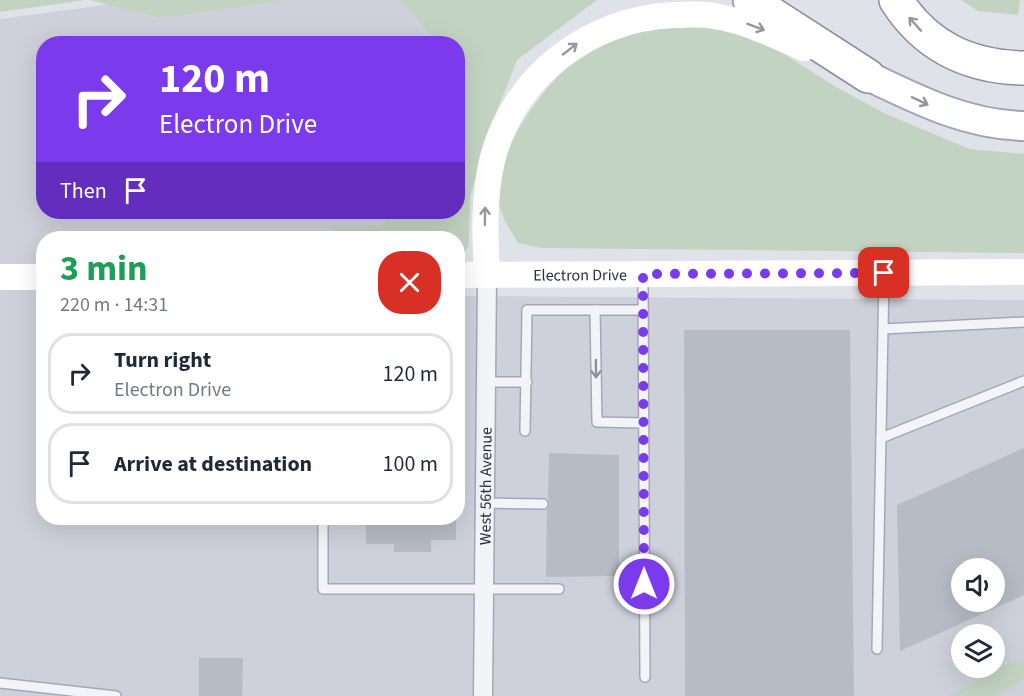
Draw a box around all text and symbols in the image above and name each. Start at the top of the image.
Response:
one-way arrow [908,17,922,32]
one-way arrow [746,23,765,34]
one-way arrow [561,43,577,56]
text: 120 m [159,49,270,109]
icon: right [60,60,138,138]
one-way arrow [911,96,929,108]
text: Electron Drive [159,105,317,144]
icon: arrive [119,174,152,207]
text: Then [60,175,107,207]
one-way arrow [479,207,491,227]
text: 3 min [60,243,148,294]
pin [858,247,909,298]
button: close [378,251,441,314]
icon: arrive [867,256,900,289]
street label: Electron Drive [533,264,627,287]
text: 220 m · 14:31 [60,291,168,319]
text: Turn right [114,344,211,376]
icon: right [63,357,96,390]
text: 120 m [383,358,438,390]
one-way arrow [590,358,602,378]
text: Electron Drive [114,376,231,404]
street label: West 56th Avenue [474,427,498,545]
icon: arrive [63,447,96,480]
text: Arrive at destination [114,448,312,480]
text: 100 m [383,448,438,480]
position arrow [612,552,676,616]
map controls [951,558,1005,678]
button: sound [951,558,1005,612]
button: layers [951,624,1005,678]

